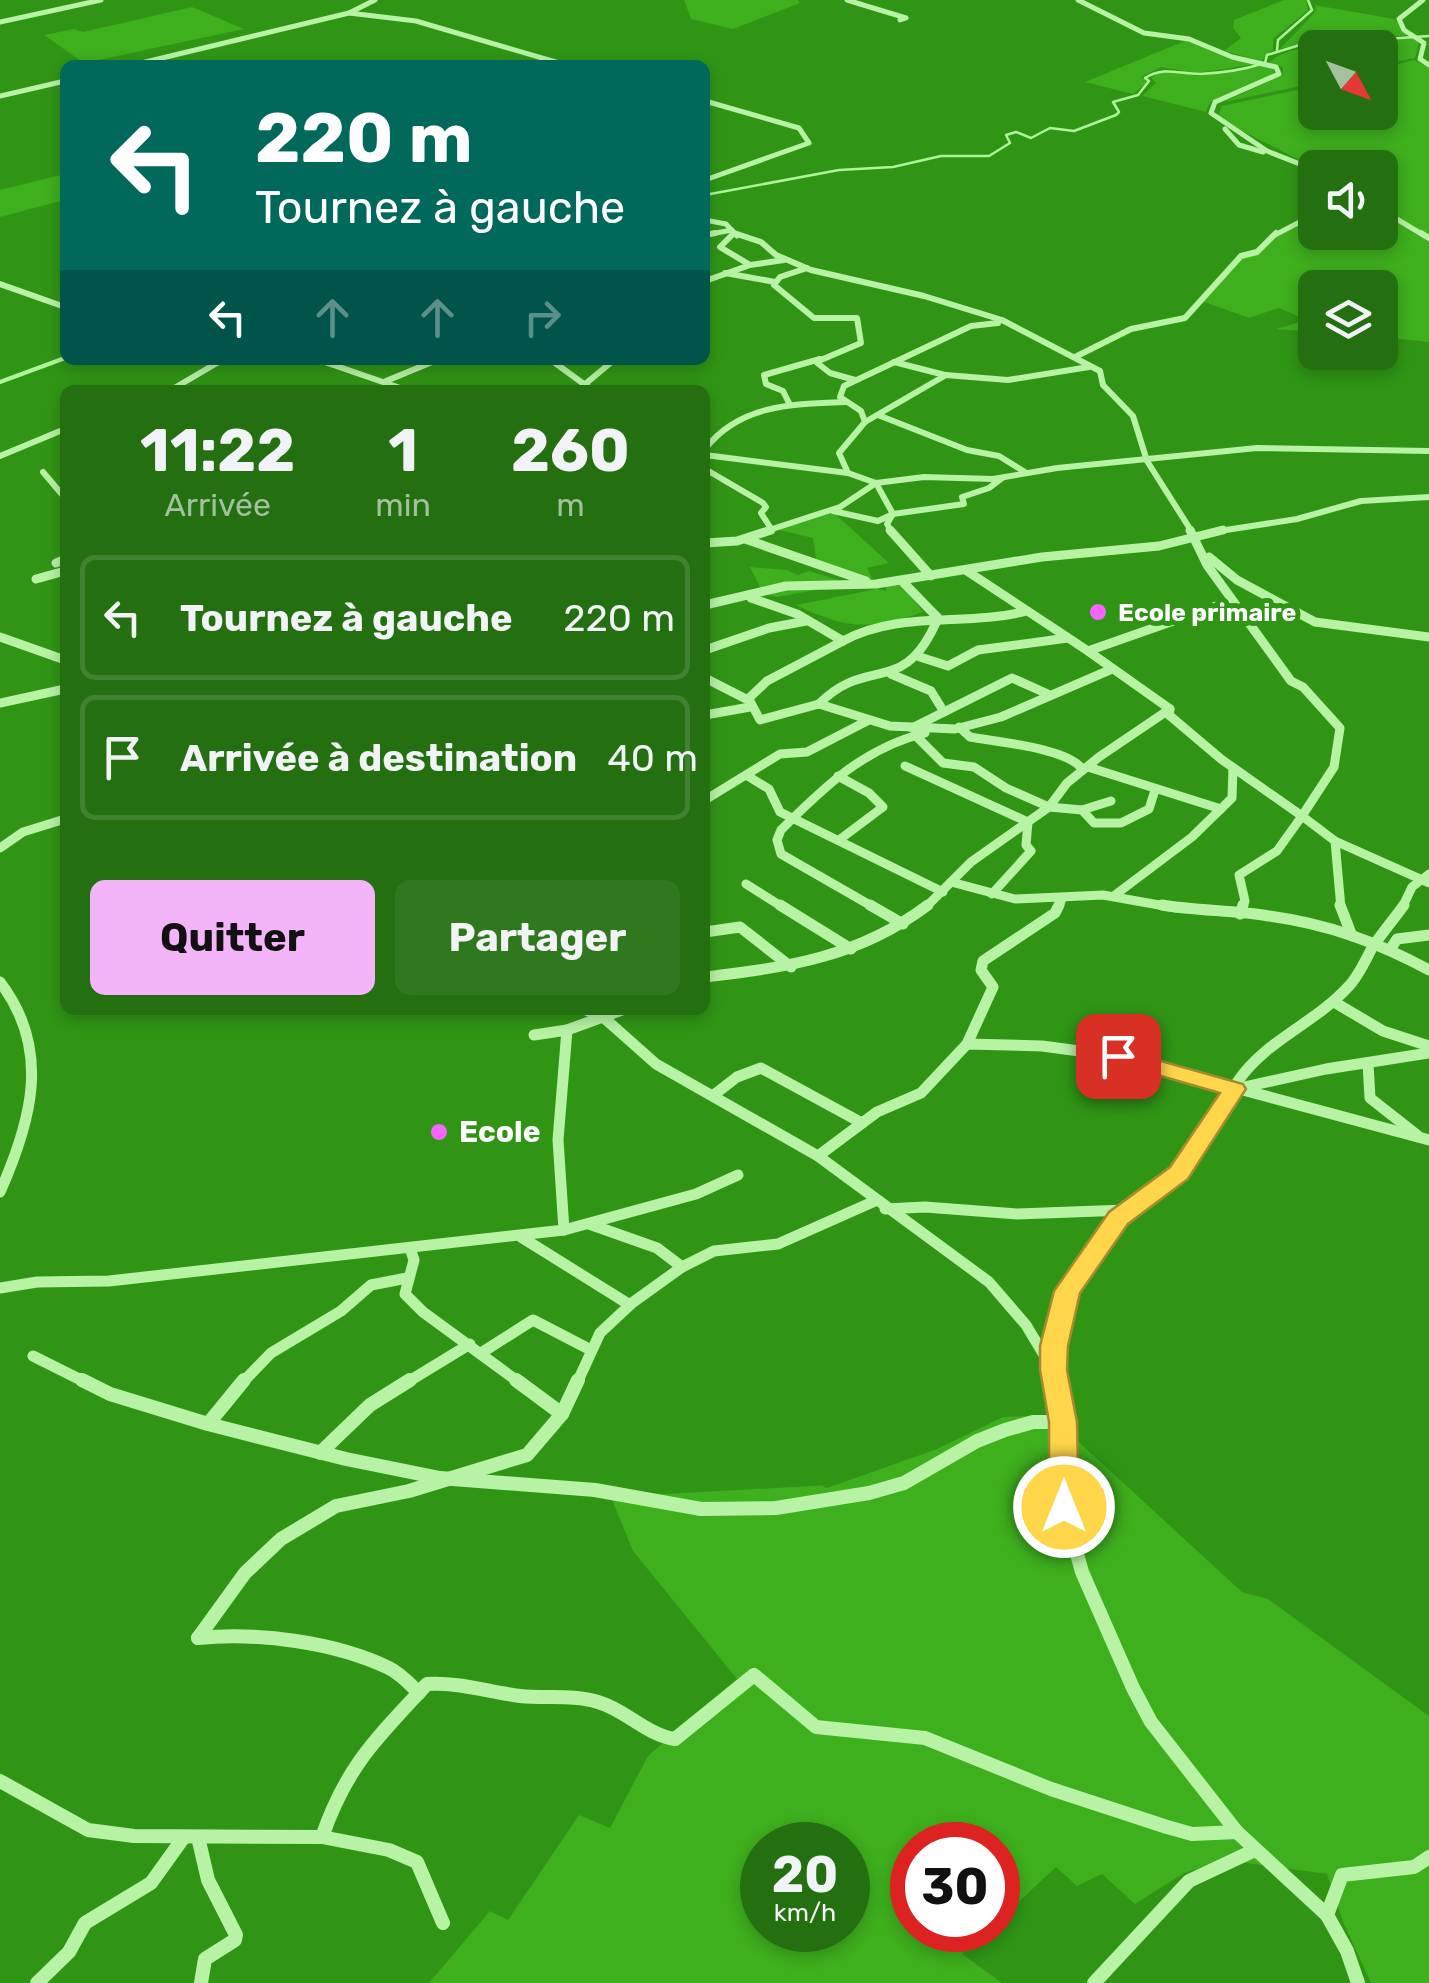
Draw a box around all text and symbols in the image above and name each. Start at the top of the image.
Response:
north arrow [1298,30,1398,130]
map controls [1298,30,1398,370]
text: 220 m [255,97,473,180]
icon: left [90,100,220,230]
button: sound [1298,150,1398,250]
text: Tournez à gauche [255,181,625,234]
button: layers [1298,270,1398,370]
icon: left [200,290,255,345]
icon: ahead [305,290,360,345]
icon: ahead [410,290,465,345]
icon: right [515,290,570,345]
text: 11:22 [140,415,295,486]
text: 1 [388,415,418,486]
text: 260 [511,415,630,486]
text: Arrivée [164,486,271,524]
text: min [375,486,431,524]
text: m [556,486,585,524]
icon: left [95,590,150,645]
text: Tournez à gauche [180,595,513,641]
text: 220 m [563,595,675,641]
place label: Ecole primaire [1118,598,1296,627]
marker: Ecole primaire [1087,601,1109,623]
icon: arrive [95,730,150,785]
text: Arrivée à destination [180,735,577,781]
text: 40 m [607,735,698,781]
button: Quitter [90,880,375,995]
button: Partager [395,880,680,995]
pin [1076,1014,1161,1099]
icon: arrive [1091,1029,1146,1084]
place label: Ecole [459,1114,541,1150]
marker: Ecole [428,1121,450,1143]
position arrow [1012,1455,1116,1559]
speed limit sign: 30 [890,1822,1020,1952]
text: 20 [772,1845,838,1905]
text: km/h [774,1898,836,1927]

